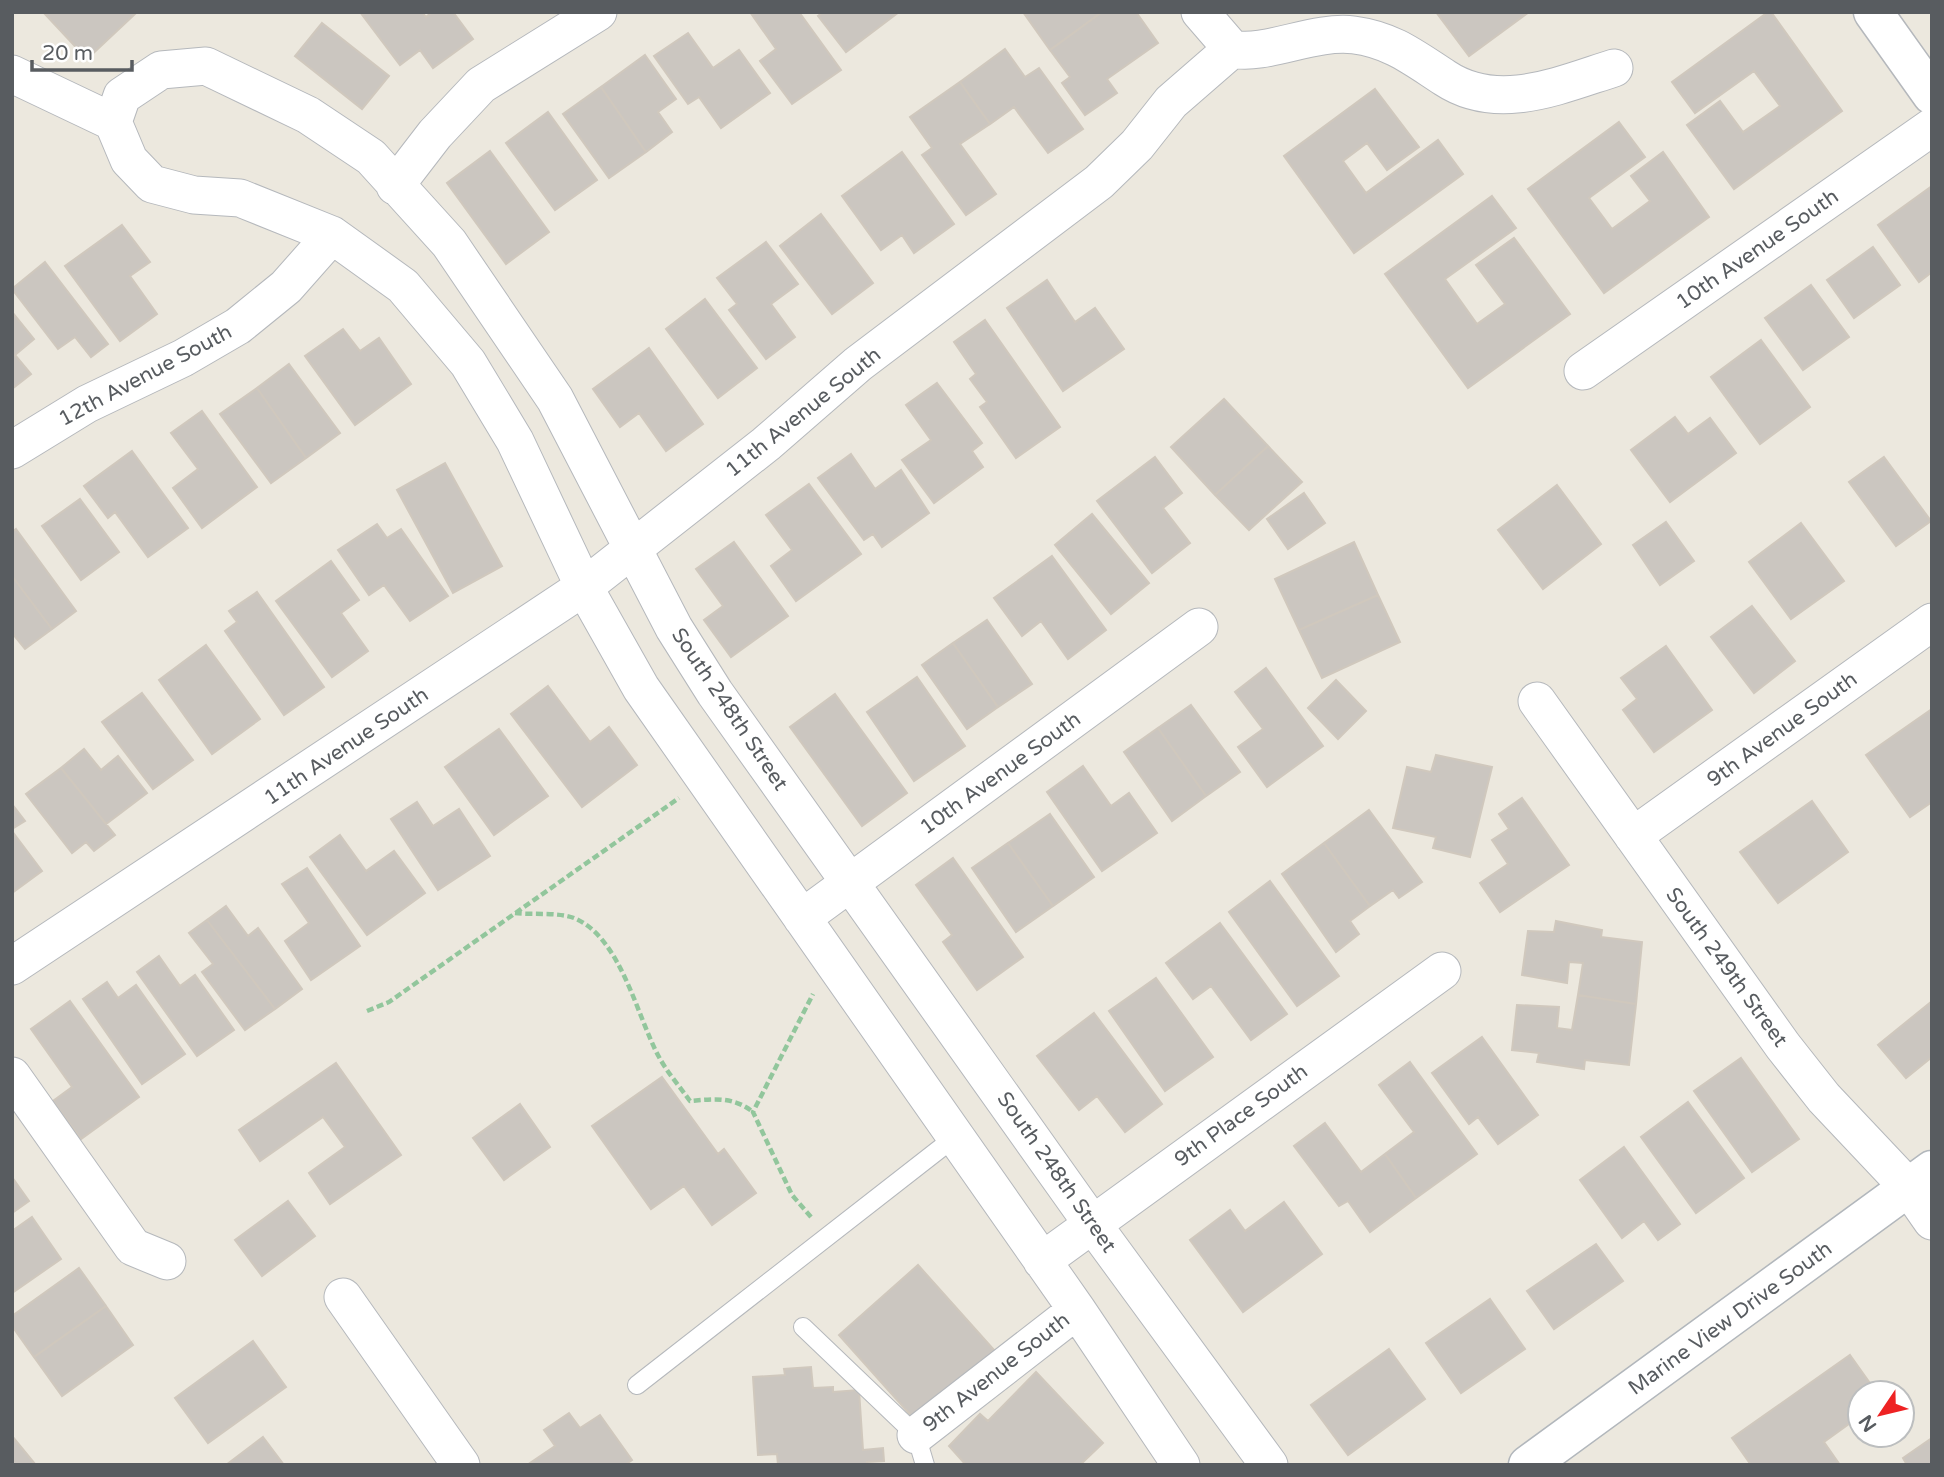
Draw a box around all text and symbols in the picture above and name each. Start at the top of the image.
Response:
scale bar [32,28,131,72]
text: 20 m [42,41,93,66]
street label: 10th Avenue South [1671,184,1843,315]
street label: 12th Avenue South [54,319,236,432]
street label: 11th Avenue South [721,342,886,483]
street label: South 248th Street [666,623,793,795]
street label: 9th Avenue South [1702,667,1862,792]
street label: 11th Avenue South [259,682,433,811]
street label: 10th Avenue South [915,707,1086,840]
street label: South 249th Street [1660,883,1793,1052]
street label: 9th Place South [1170,1059,1313,1172]
street label: South 248th Street [992,1087,1121,1258]
street label: Marine View Drive South [1624,1236,1837,1401]
street label: 9th Avenue South [918,1307,1075,1437]
north arrow [1846,1379,1916,1449]
text: N [1855,1411,1881,1436]

